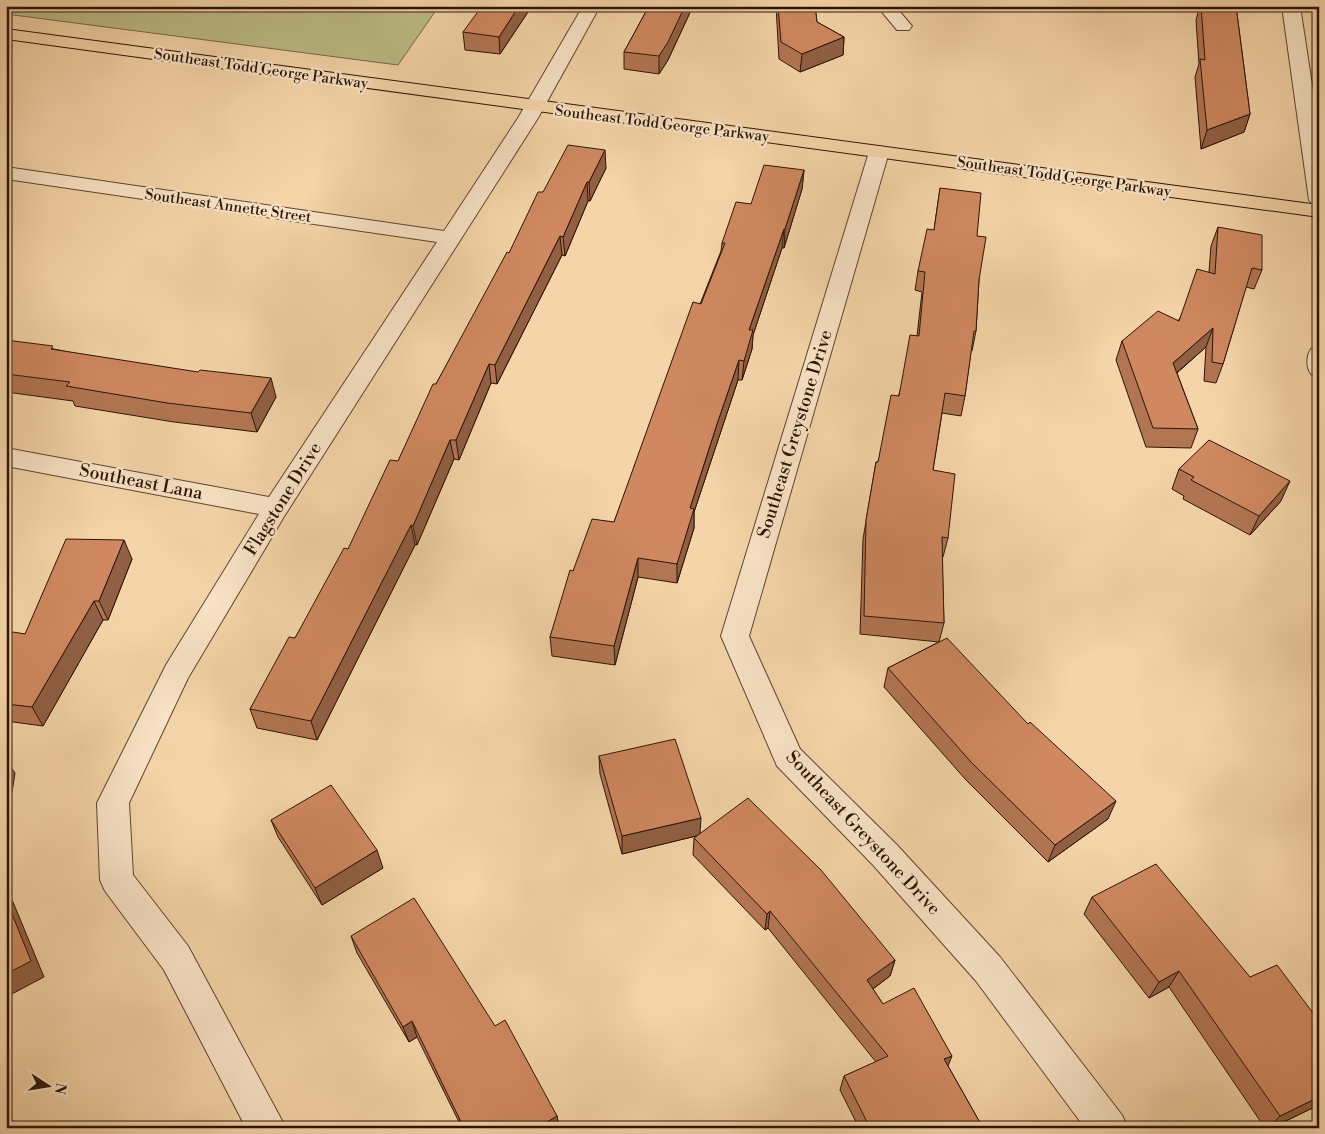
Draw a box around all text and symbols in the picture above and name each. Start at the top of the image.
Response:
street label: Southeast Todd George Parkway [153,45,370,94]
street label: Southeast Todd George Parkway [554,101,771,147]
street label: Southeast Todd George Parkway [956,153,1173,202]
street label: Southeast Annette Street [144,185,313,227]
street label: Southeast Greystone Drive [752,327,838,541]
street label: Flagstone Drive [239,438,327,560]
street label: Southeast Lana [77,459,206,505]
street label: Southeast Greystone Drive [781,746,945,920]
north arrow [22,1062,72,1112]
text: N [50,1081,70,1096]

